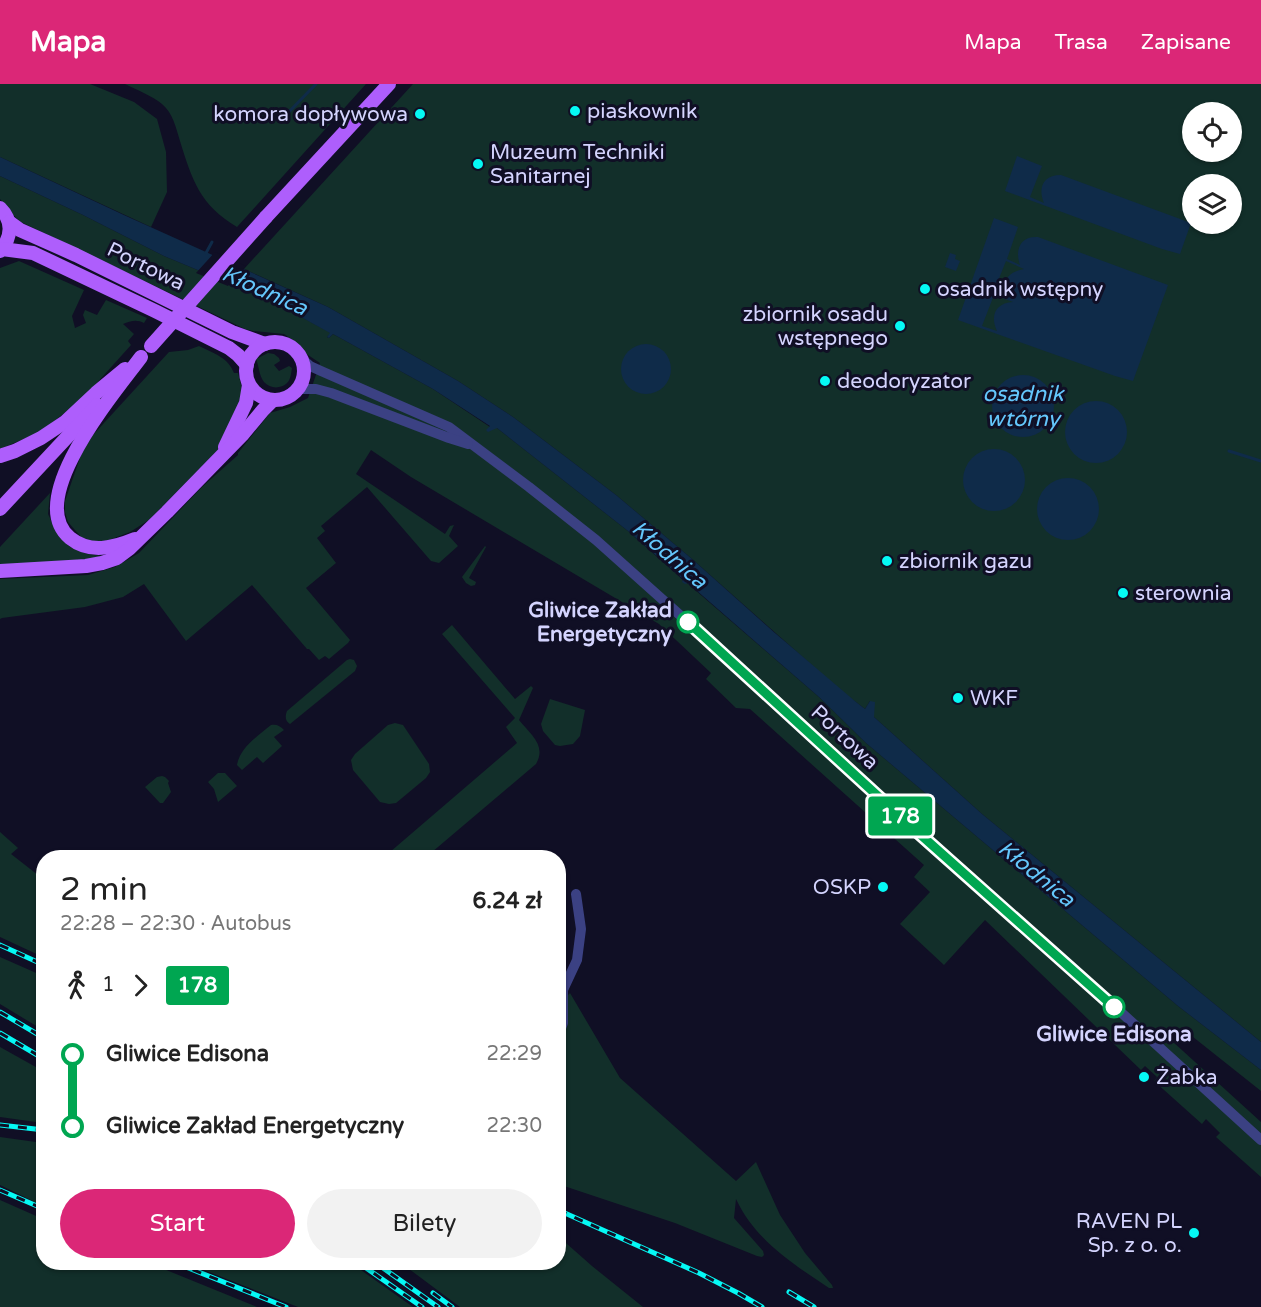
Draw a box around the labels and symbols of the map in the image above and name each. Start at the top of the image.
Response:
place label: piaskownik [587,99,697,124]
place label: komora dopływowa [213,102,408,127]
marker: piaskownik [568,104,582,118]
marker: komora dopływowa [413,107,427,121]
place label: Muzeum Techniki Sanitarnej [490,140,665,189]
marker: Muzeum Techniki Sanitarnej [471,157,485,171]
street label: Portowa [103,237,189,296]
water label: Kłodnica [218,261,312,321]
place label: osadnik wstępny [937,277,1103,302]
marker: osadnik wstępny [918,282,932,296]
place label: zbiornik osadu wstępnego [743,302,888,351]
marker: zbiornik osadu wstępnego [893,319,907,333]
place label: deodoryzator [837,369,971,394]
marker: deodoryzator [818,374,832,388]
water label: osadnik wtórny [982,381,1066,432]
water label: Kłodnica [627,515,713,595]
place label: zbiornik gazu [899,549,1032,574]
marker: zbiornik gazu [880,554,894,568]
place label: sterownia [1135,581,1232,606]
marker: sterownia [1116,586,1130,600]
place label: Gliwice Zakład Energetyczny [528,598,673,647]
marker: Gliwice Zakład Energetyczny [677,611,699,633]
place label: WKF [970,686,1018,711]
marker: WKF [951,691,965,705]
street label: Portowa [806,700,884,775]
line badge: 178 [866,796,934,836]
water label: Kłodnica [993,835,1080,913]
place label: OSKP [813,875,871,900]
marker: OSKP [876,880,890,894]
marker: Gliwice Edisona [1103,996,1125,1018]
place label: Gliwice Edisona [1036,1022,1192,1047]
place label: Żabka [1156,1065,1218,1090]
marker: Żabka [1137,1070,1151,1084]
place label: RAVEN PL Sp. z o. o. [1076,1209,1182,1258]
marker: RAVEN PL Sp. z o. o. [1187,1226,1201,1240]

